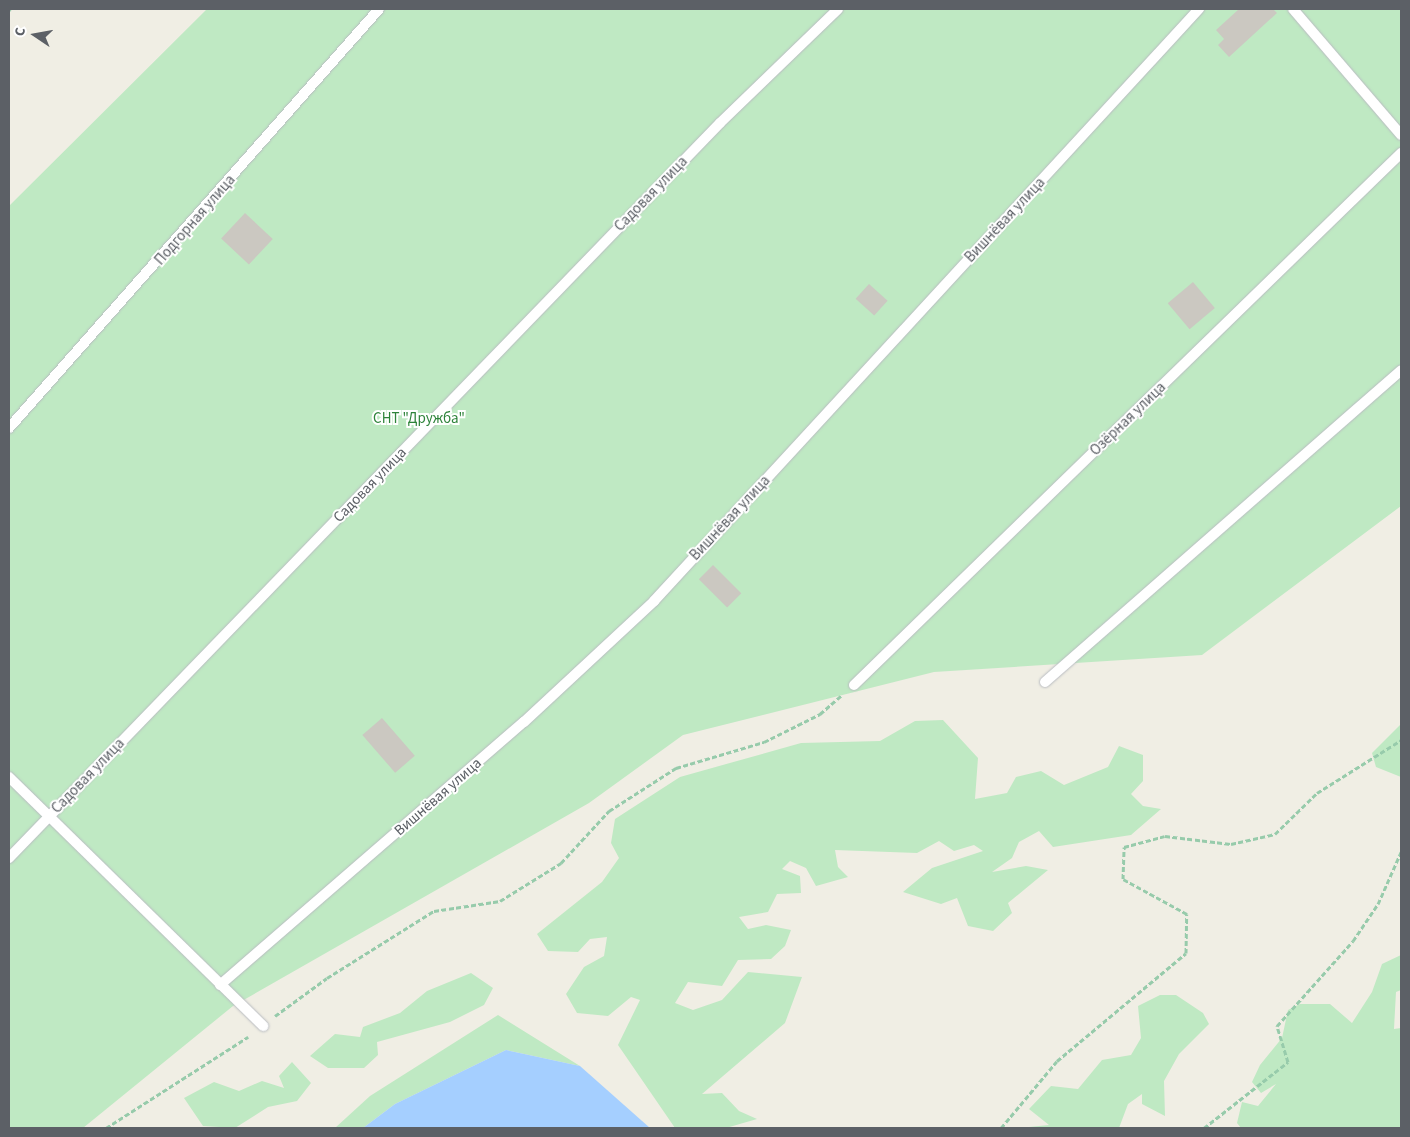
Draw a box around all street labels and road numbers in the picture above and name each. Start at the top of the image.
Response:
street label: Садовая улица [611,153,691,235]
street label: Подгорная улица [151,171,239,269]
street label: Вишнёвая улица [961,174,1049,266]
street label: Озёрная улица [1086,378,1170,460]
street label: Садовая улица [330,444,410,526]
street label: Вишнёвая улица [686,472,774,564]
street label: Садовая улица [48,735,128,817]
street label: Вишнёвая улица [391,754,485,840]

